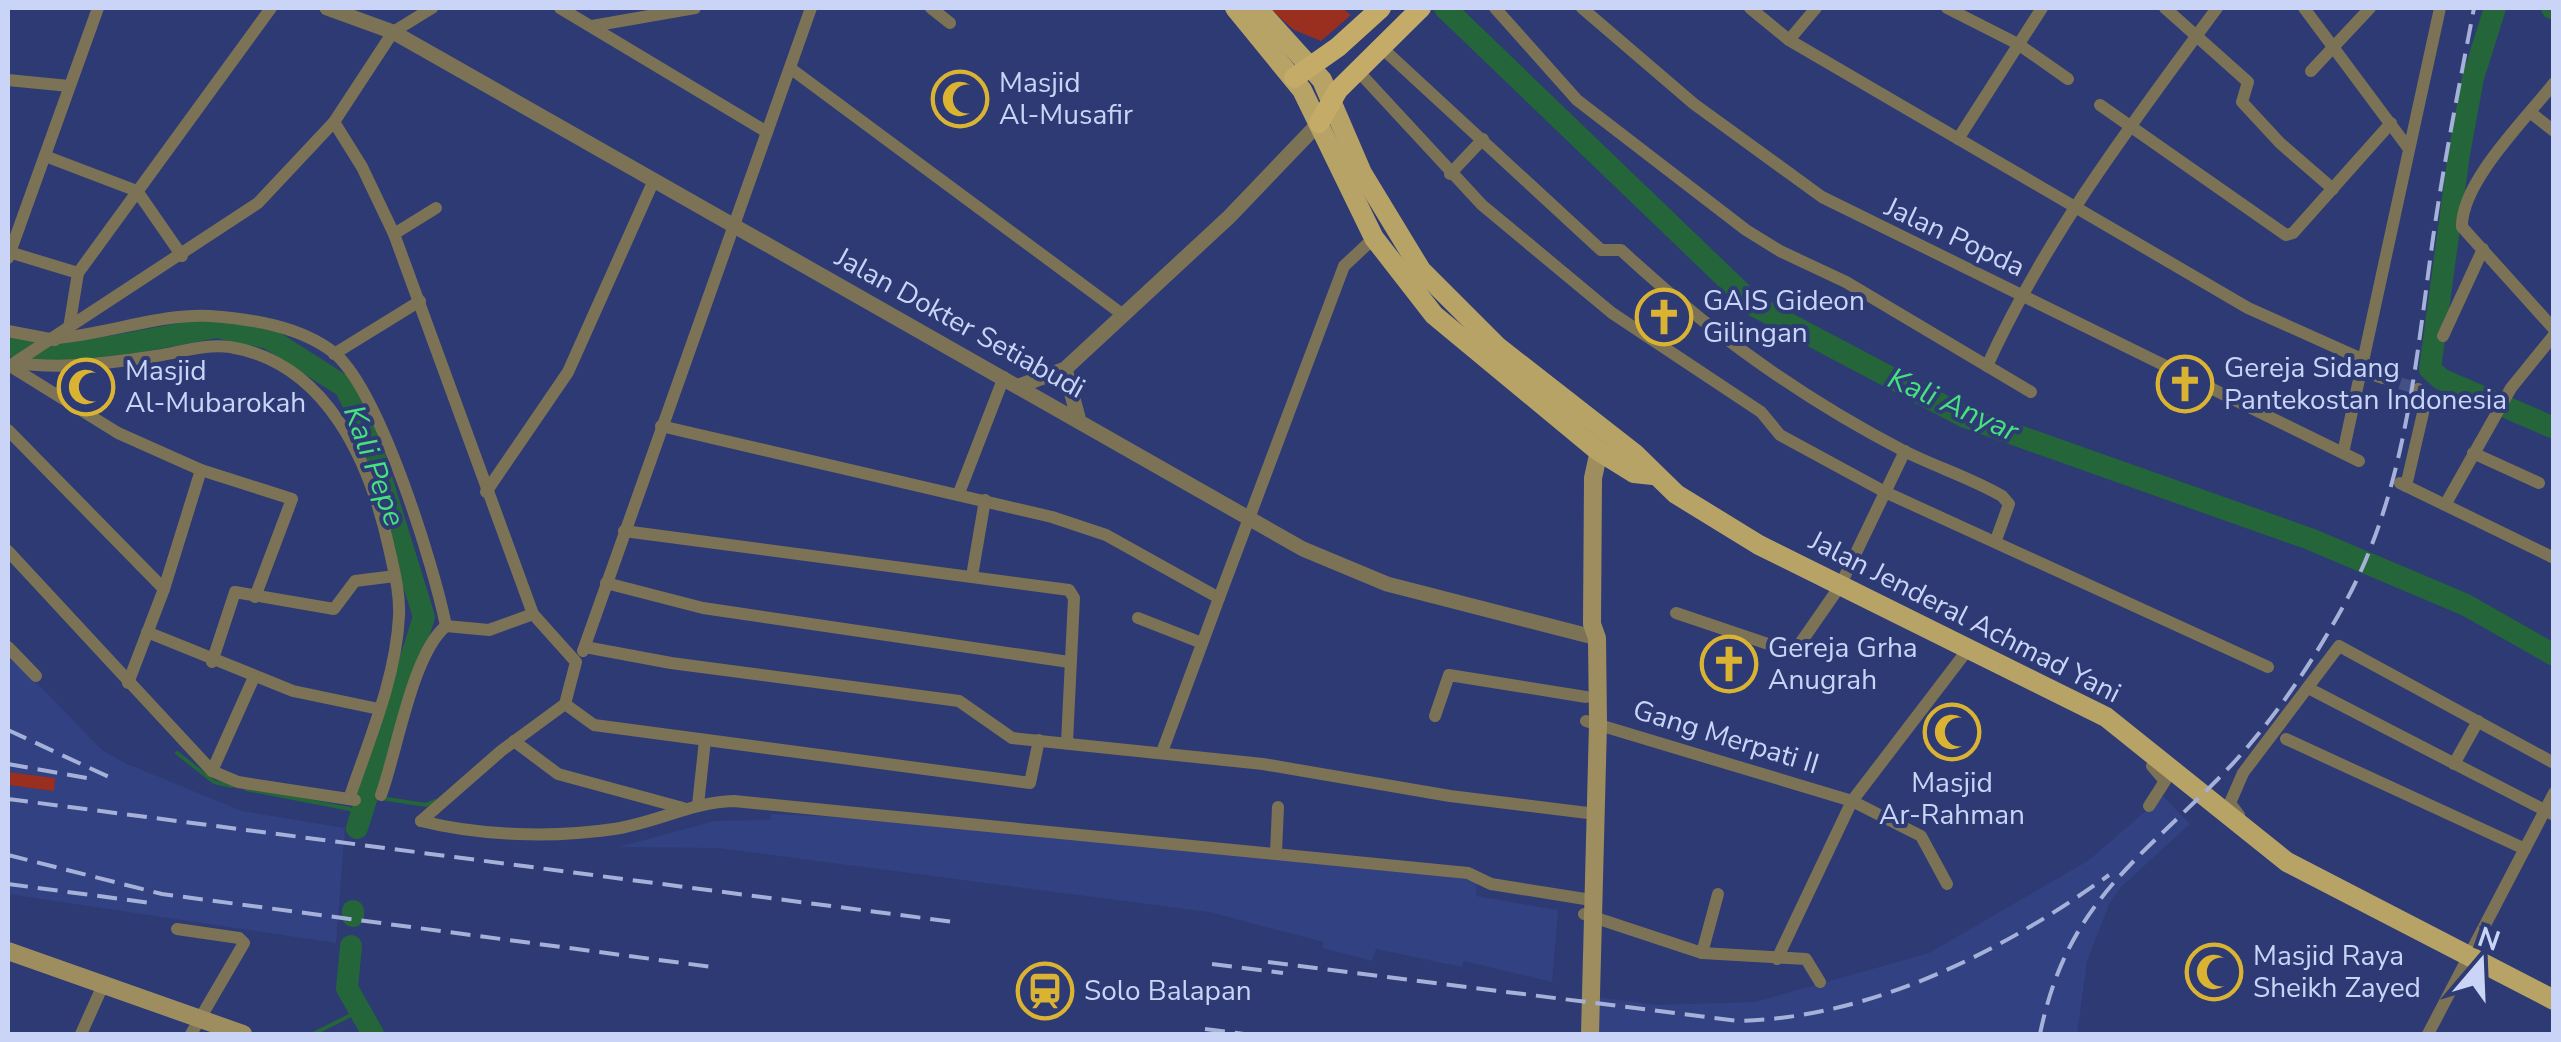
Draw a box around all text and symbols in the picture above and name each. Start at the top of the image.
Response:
place label: Masjid Al-Musafir [999,64,1133,134]
mosque icon: Masjid Al-Musafir [930,69,990,129]
street label: Jalan Popda [1878,188,2031,286]
street label: Jalan Dokter Setiabudi [827,238,1092,407]
place label: GAIS Gideon Gilingan [1703,282,1865,352]
church icon: GAIS Gideon Gilingan [1634,287,1694,347]
place label: Gereja Sidang Pantekostan Indonesia [2224,349,2507,419]
place label: Masjid Al-Mubarokah [125,352,306,422]
church icon: Gereja Sidang Pantekostan Indonesia [2155,354,2215,414]
mosque icon: Masjid Al-Mubarokah [56,357,116,417]
water label: Kali Anyar [1881,358,2026,452]
water label: Kali Pepe [333,400,415,532]
street label: Jalan Jenderal Achmad Yani [1802,521,2127,712]
place label: Gereja Grha Anugrah [1768,629,1918,699]
church icon: Gereja Grha Anugrah [1699,634,1759,694]
street label: Gang Merpati II [1628,691,1824,783]
mosque icon: Masjid Ar-Rahman [1922,702,1982,762]
place label: Masjid Ar-Rahman [1879,764,2025,834]
north arrow [2431,912,2531,1012]
text: N [2473,918,2505,961]
place label: Masjid Raya Sheikh Zayed [2253,937,2421,1007]
mosque icon: Masjid Raya Sheikh Zayed [2184,942,2244,1002]
station icon: Solo Balapan [1015,961,1075,1021]
place label: Solo Balapan [1084,972,1252,1010]

